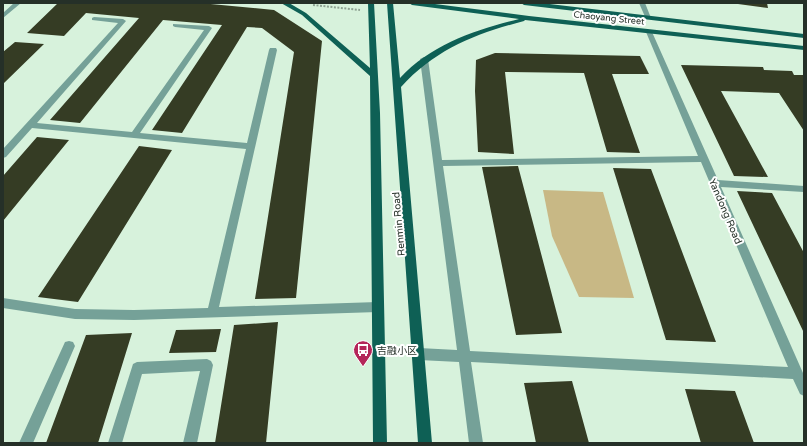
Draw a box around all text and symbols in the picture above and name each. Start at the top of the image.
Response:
street label: Chaoyang Street [573,9,646,28]
street label: Yandong Road [706,177,744,246]
street label: Renmin Road [390,191,408,257]
bus stop icon: 吉融小区 [352,339,374,367]
place label: 吉融小区 [377,345,417,357]

